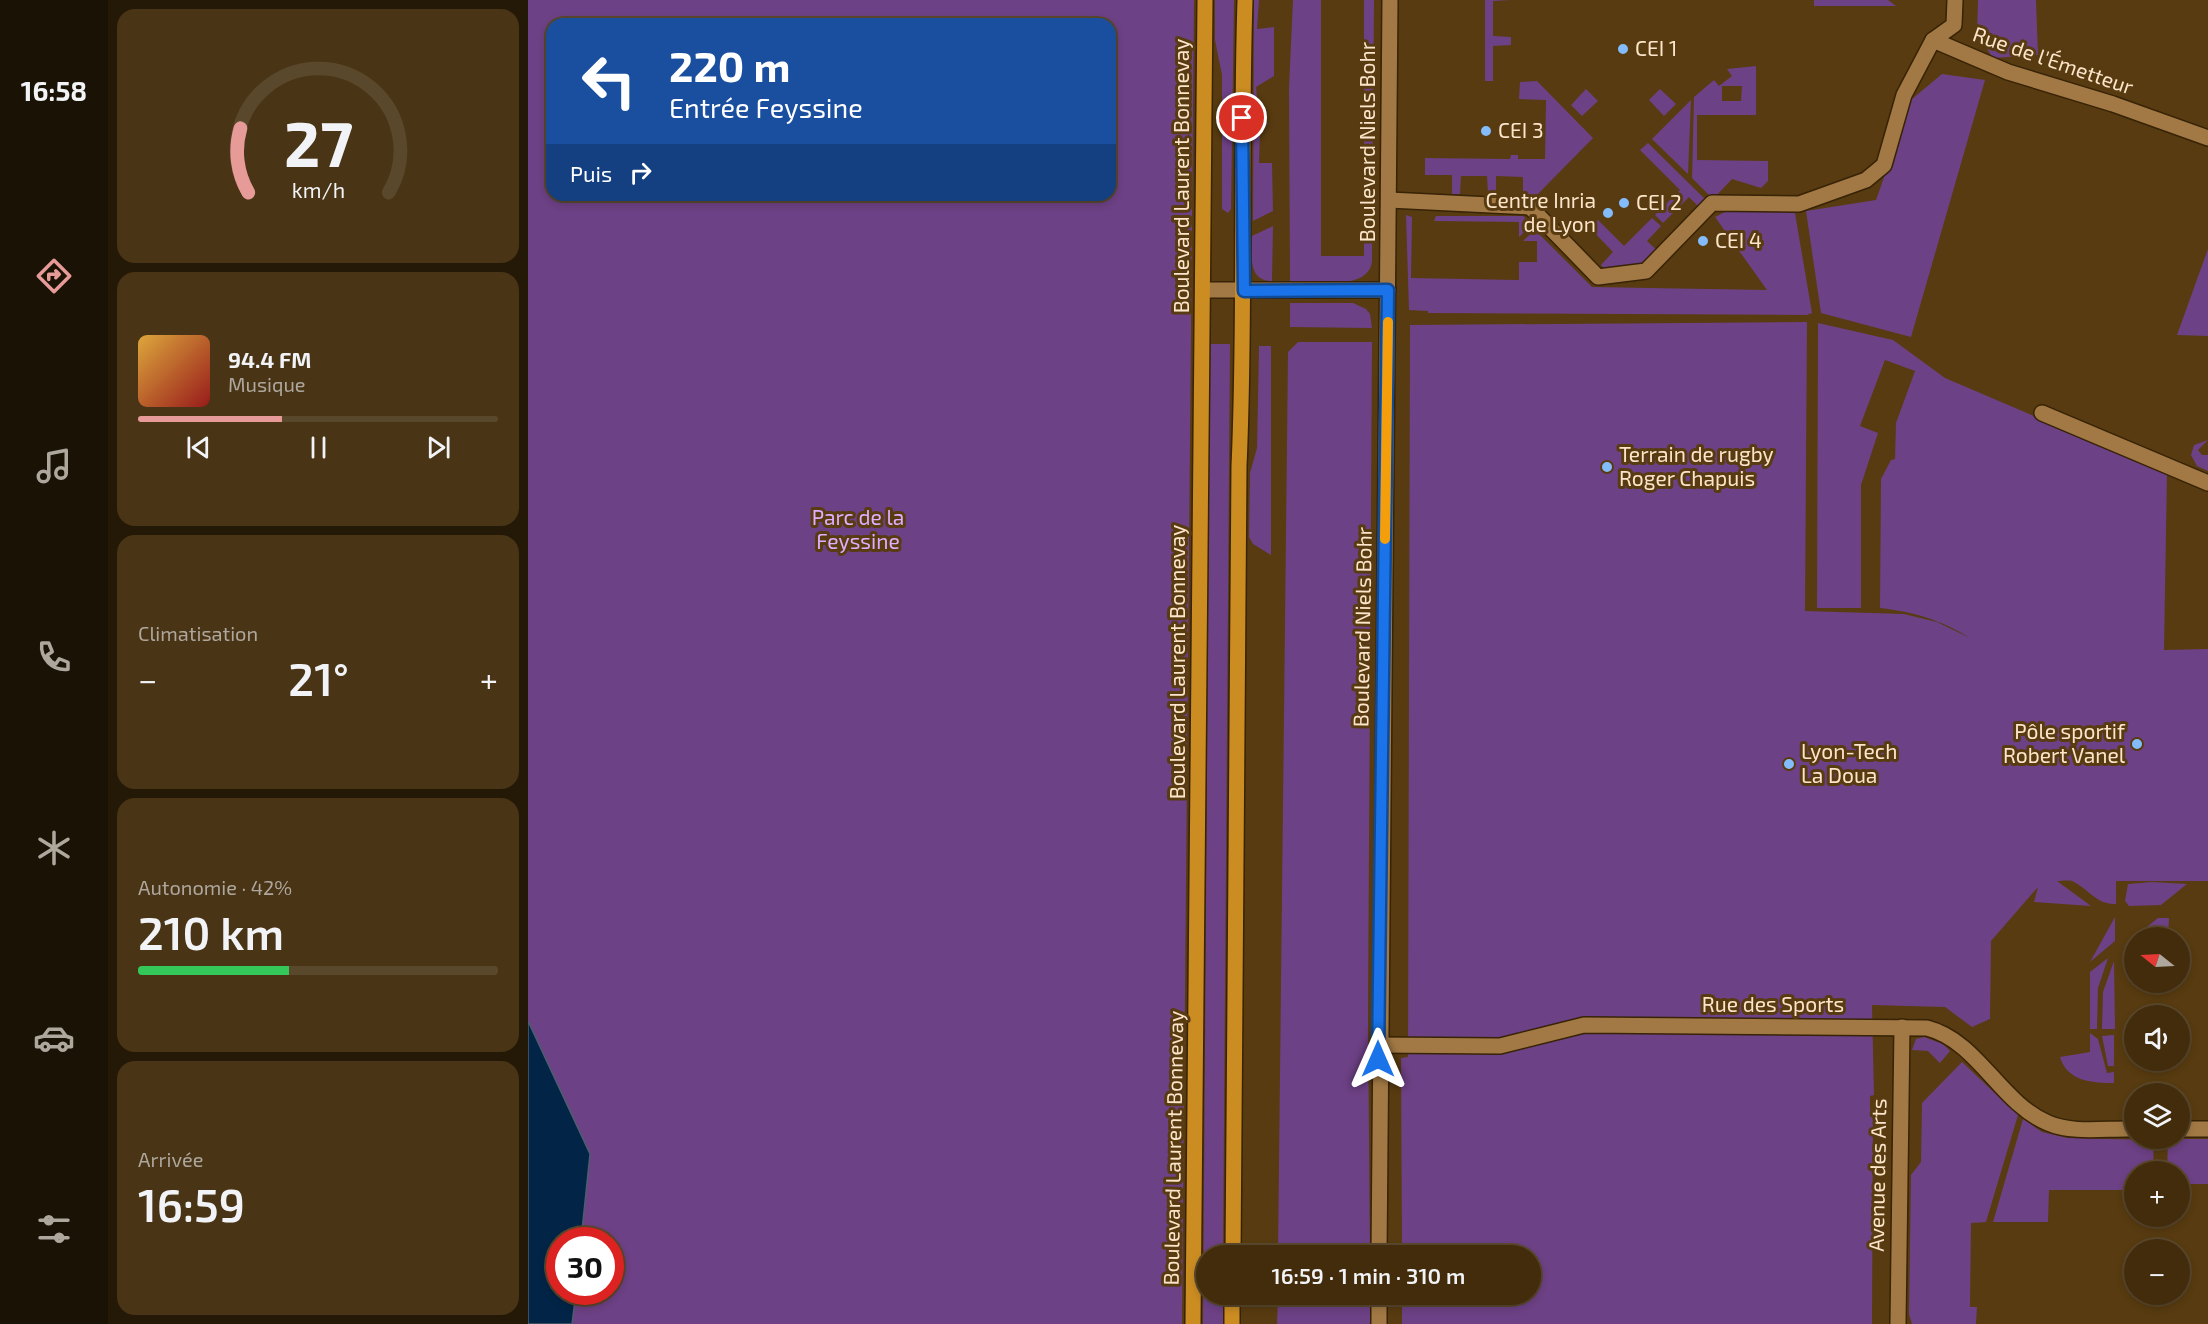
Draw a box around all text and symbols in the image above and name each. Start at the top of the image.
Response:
street label: Rue de l'Émetteur [1970,20,2138,99]
place label: CEI 1 [1635,35,1677,60]
street label: Boulevard Laurent Bonnevay [1168,39,1193,313]
text: 220 m [669,40,790,90]
street label: Boulevard Niels Bohr [1354,41,1379,242]
icon: left [570,42,648,120]
marker: CEI 1 [1616,42,1630,56]
text: 16:58 [21,74,87,106]
text: Entrée Feyssine [669,91,863,123]
pin [1216,92,1267,143]
icon: arrive [1225,101,1258,134]
text: 27 [283,105,353,180]
place label: CEI 3 [1498,117,1544,142]
marker: CEI 3 [1479,124,1493,138]
icon: right [624,156,657,189]
text: Puis [570,160,612,186]
text: km/h [291,177,345,202]
place label: Centre Inria de Lyon [1486,187,1596,236]
place label: CEI 2 [1636,189,1682,214]
marker: CEI 2 [1617,196,1631,210]
marker: Centre Inria de Lyon [1601,206,1615,220]
place label: CEI 4 [1715,227,1762,252]
marker: CEI 4 [1696,234,1710,248]
icon: directions [33,255,75,297]
text: 94.4 FM [228,346,311,372]
text: Musique [228,372,306,396]
icon: previous [182,431,215,464]
icon: pause [302,431,335,464]
icon: next [422,431,455,464]
place label: Terrain de rugby Roger Chapuis [1619,441,1774,490]
icon: music [33,445,75,487]
marker: Terrain de rugby Roger Chapuis [1600,460,1614,474]
park label: Parc de la Feyssine [812,504,904,553]
street label: Boulevard Laurent Bonnevay [1164,525,1189,799]
street label: Boulevard Niels Bohr [1347,526,1376,727]
text: Climatisation [138,621,258,645]
icon: phone [33,636,75,678]
text: 21° [288,651,349,705]
text: − [138,659,157,699]
text: + [480,659,498,699]
place label: Pôle sportif Robert Vanel [2003,718,2126,767]
marker: Pôle sportif Robert Vanel [2130,737,2144,751]
place label: Lyon-Tech La Doua [1801,738,1897,787]
marker: Lyon-Tech La Doua [1782,757,1796,771]
icon: climate [33,827,75,869]
text: Autonomie · 42% [138,875,292,899]
text: 210 km [138,905,284,959]
north arrow [2124,927,2190,993]
map controls [2124,927,2190,1305]
street label: Rue des Sports [1702,991,1844,1016]
button: sound [2124,1005,2190,1071]
street label: Boulevard Laurent Bonnevay [1158,1010,1187,1286]
icon: car [33,1017,75,1059]
position arrow [1346,1027,1410,1091]
button: layers [2124,1083,2190,1149]
street label: Avenue des Arts [1863,1098,1890,1252]
text: Arrivée [138,1147,203,1171]
button: + [2124,1161,2190,1227]
text: 16:59 [138,1177,245,1231]
icon: filters [33,1208,75,1250]
speed limit sign: 30 [546,1227,624,1305]
button: − [2124,1239,2190,1305]
text: 16:59 · 1 min · 310 m [1272,1262,1465,1288]

